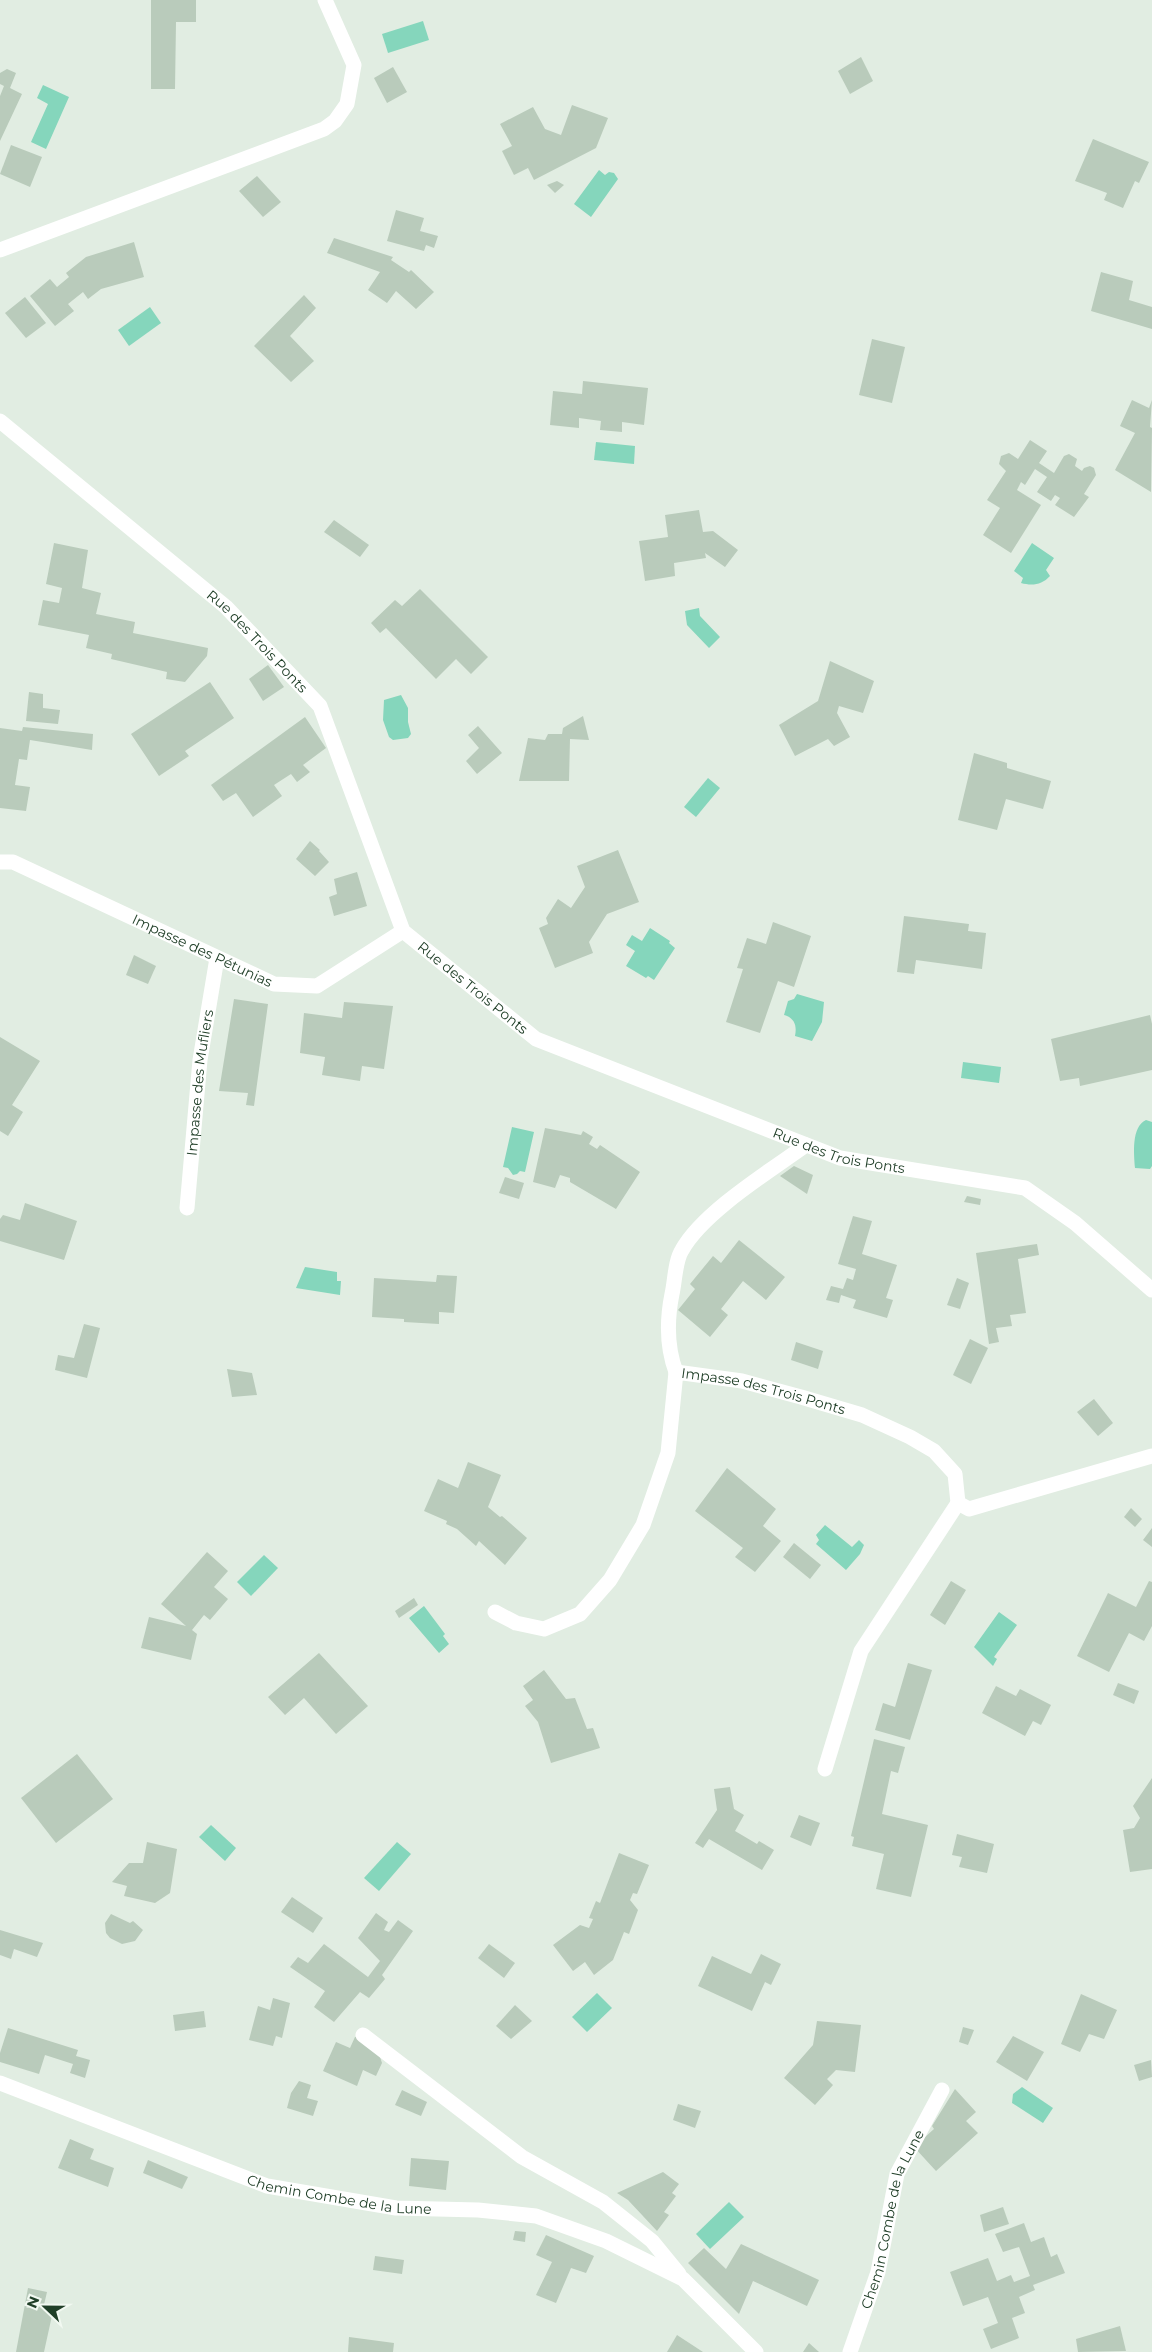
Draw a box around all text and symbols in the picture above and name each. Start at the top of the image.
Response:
street label: Rue des Trois Ponts [203,586,312,697]
street label: Impasse des Pétunias [129,910,276,991]
street label: Rue des Trois Ponts [414,937,532,1038]
street label: Impasse des Mufliers [183,1008,217,1157]
street label: Rue des Trois Ponts [770,1124,907,1177]
street label: Impasse des Trois Ponts [680,1364,848,1419]
street label: Chemin Combe de la Lune [857,2126,928,2311]
street label: Chemin Combe de la Lune [244,2170,432,2218]
north arrow [20,2282,70,2332]
text: N [22,2294,43,2311]

